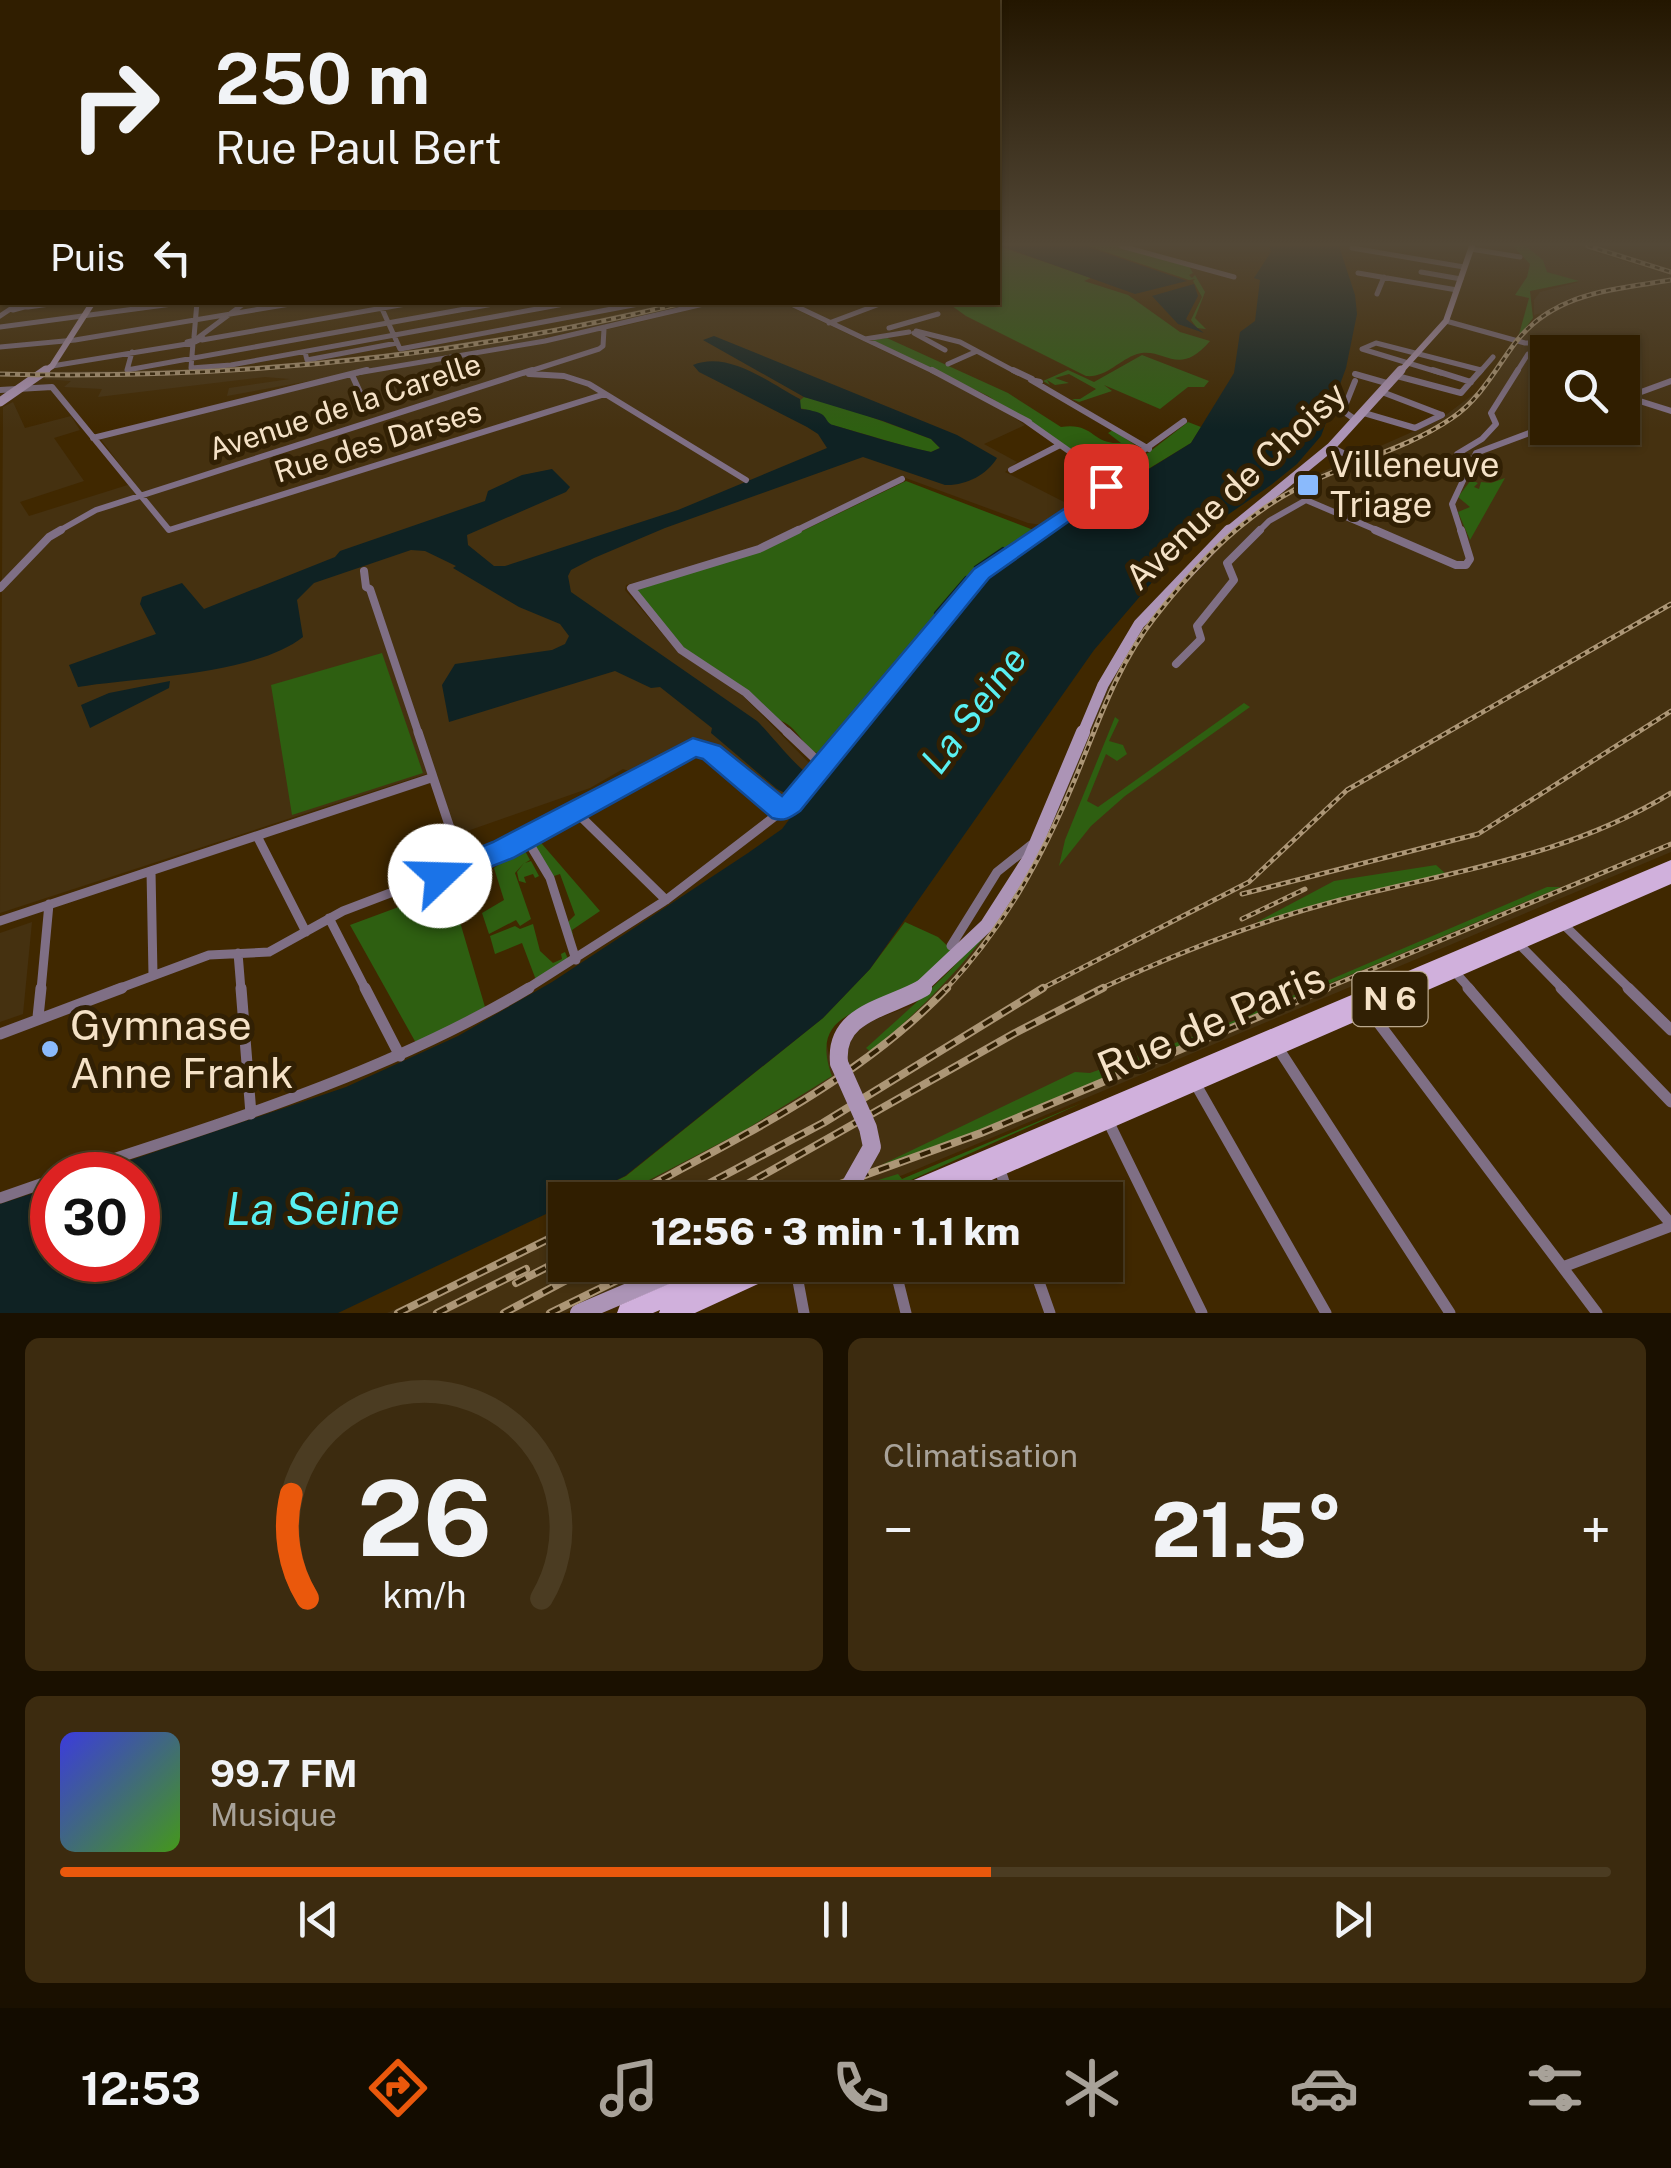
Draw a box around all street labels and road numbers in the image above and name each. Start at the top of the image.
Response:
street label: Avenue de la Carelle [204,345,485,467]
street label: Avenue de Choisy [1117,373,1354,598]
street label: Rue des Darses [270,392,486,490]
street label: Rue de Paris [1090,952,1332,1091]
road number: N 6 [1352,972,1428,1026]

